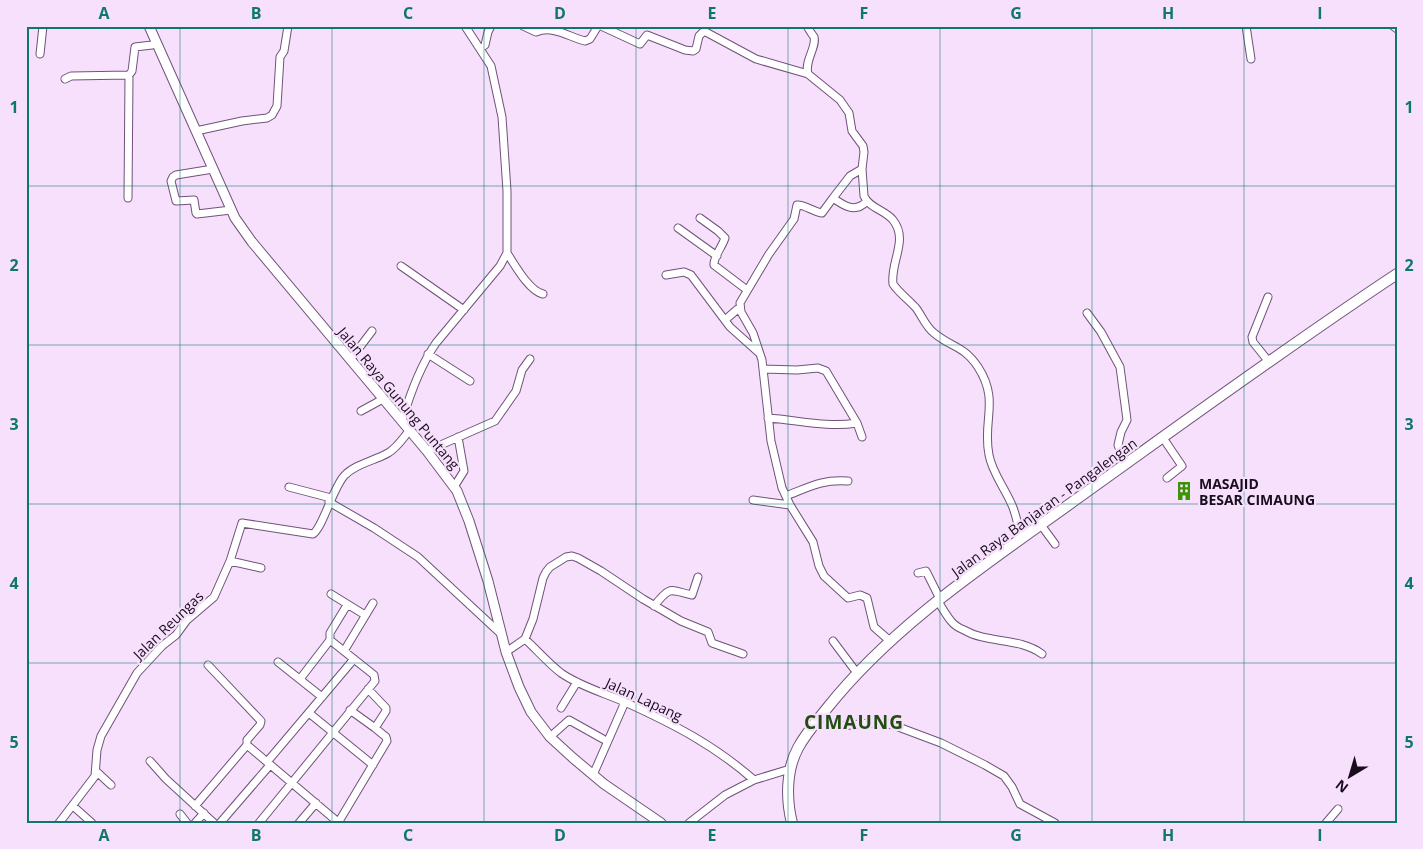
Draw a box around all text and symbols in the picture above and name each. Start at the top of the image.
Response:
text: A [98,2,110,24]
text: B [251,2,261,24]
text: C [403,2,413,24]
text: D [554,2,566,24]
text: E [708,2,717,24]
text: F [860,2,868,24]
text: G [1010,2,1022,24]
text: H [1162,2,1174,24]
text: I [1317,2,1323,24]
text: 1 [9,96,19,118]
text: 1 [1404,96,1414,118]
text: 2 [9,254,19,276]
text: 2 [1404,254,1414,276]
street label: Jalan Raya Gunung Puntang [333,321,464,473]
text: 3 [9,413,19,435]
text: 3 [1404,413,1414,435]
street label: Jalan Raya Banjaran - Pangalengan [946,433,1140,582]
place label: MASAJID BESAR CIMAUNG [1199,474,1315,509]
building icon: MASAJID BESAR CIMAUNG [1173,480,1195,502]
text: 4 [9,572,19,594]
text: 4 [1404,572,1414,594]
street label: Jalan Reungas [127,586,207,665]
street label: Jalan Lapang [601,672,686,725]
district label: CIMAUNG [804,709,904,735]
text: 5 [9,731,19,753]
text: 5 [1404,731,1414,753]
north arrow [1326,752,1376,802]
text: N [1331,776,1352,798]
text: A [98,824,110,846]
text: B [251,824,261,846]
text: C [403,824,413,846]
text: D [554,824,566,846]
text: E [708,824,717,846]
text: F [860,824,868,846]
text: G [1010,824,1022,846]
text: H [1162,824,1174,846]
text: I [1317,824,1323,846]

